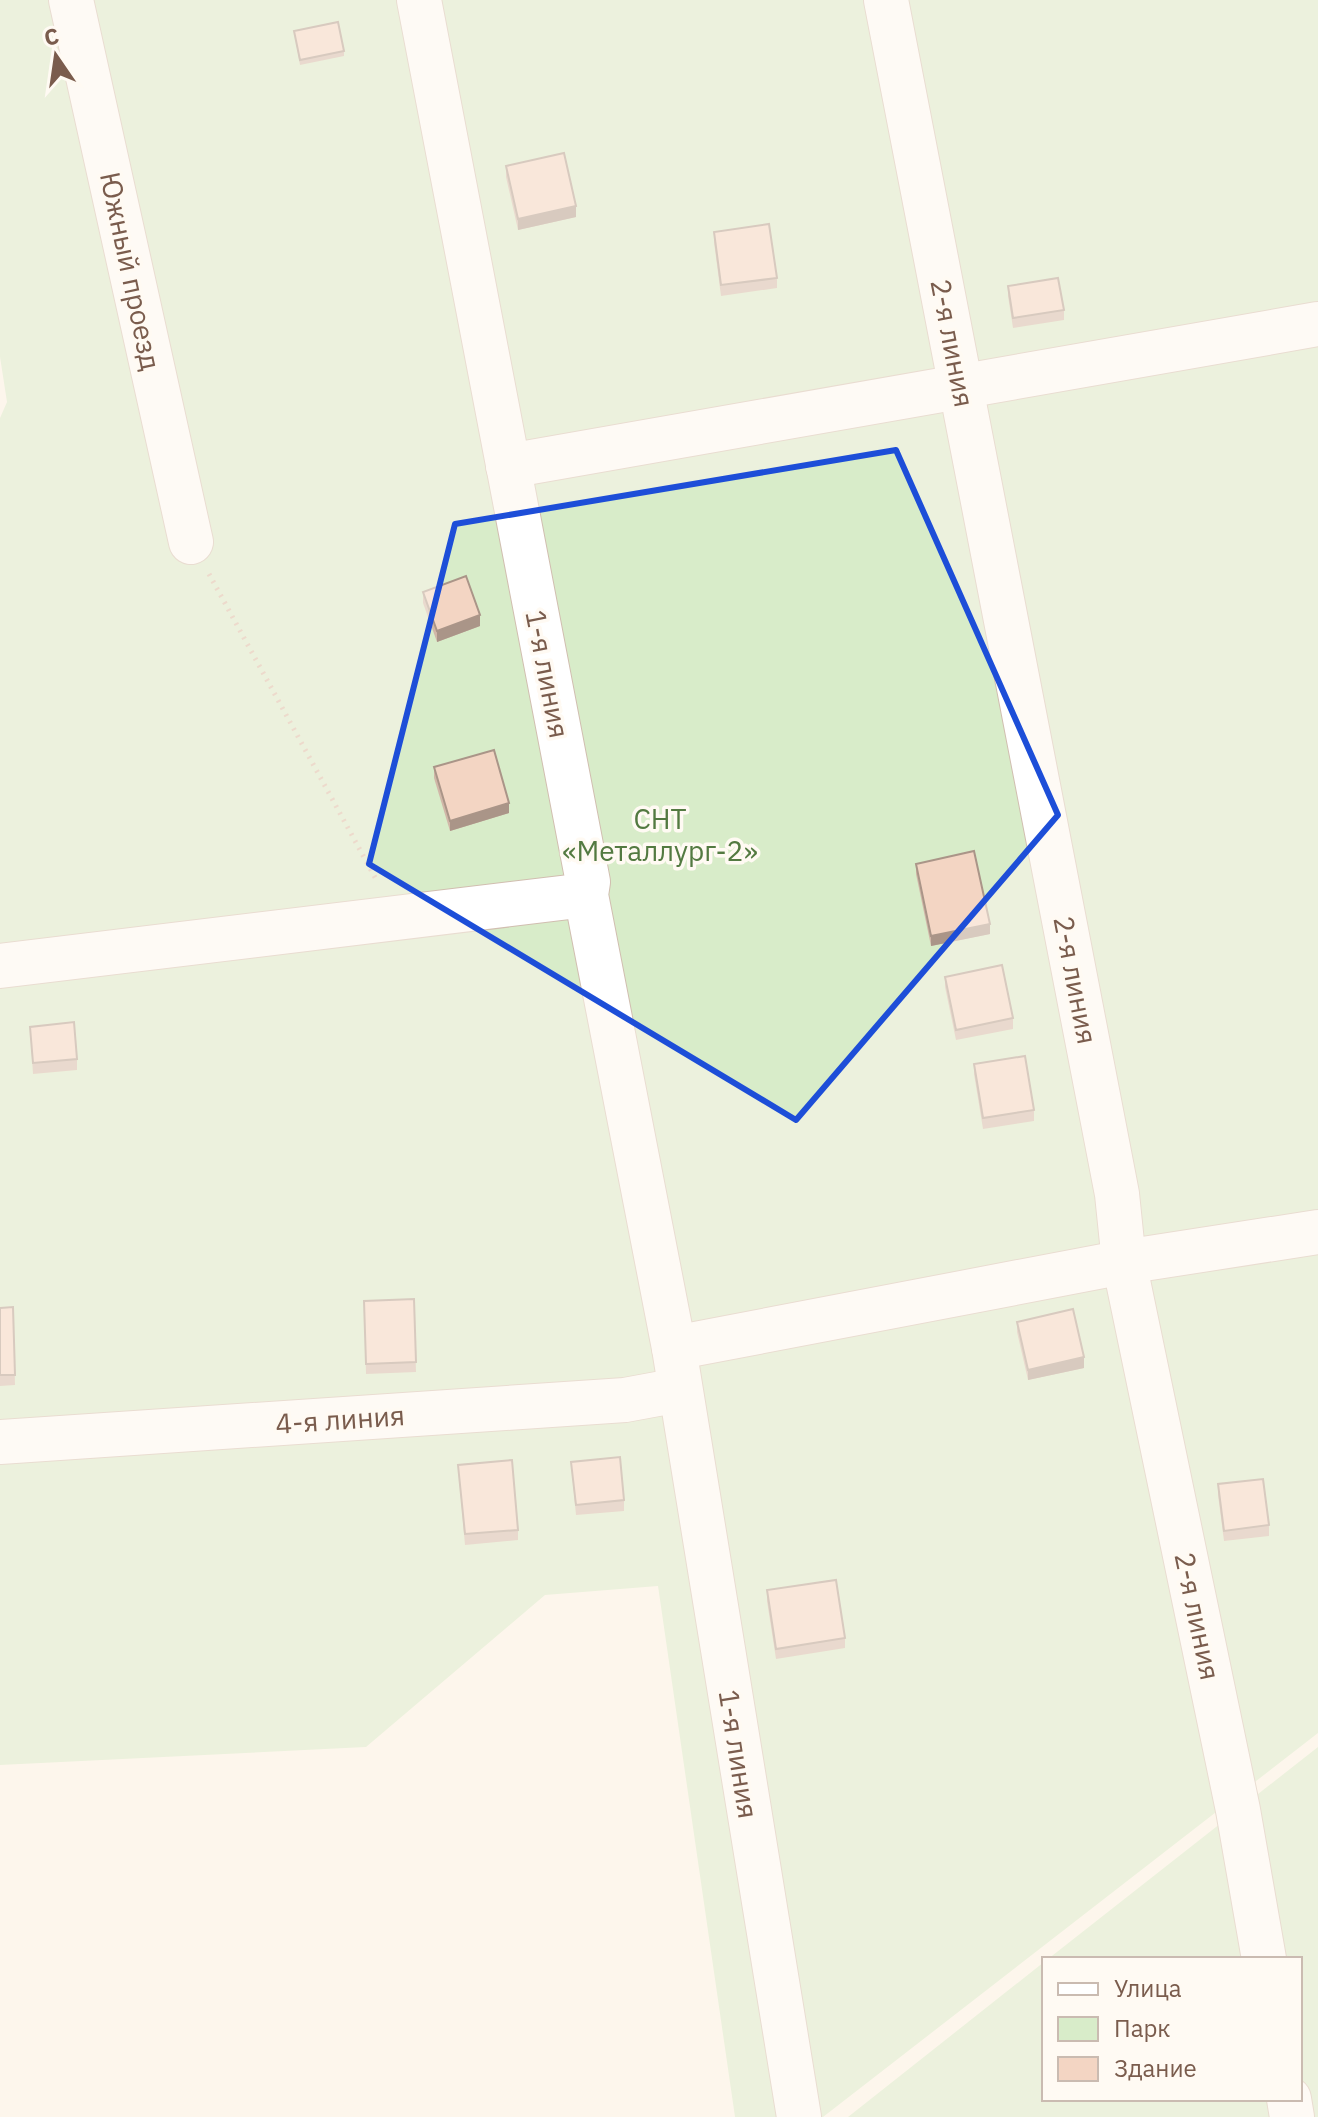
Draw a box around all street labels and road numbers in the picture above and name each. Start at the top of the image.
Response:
street label: Южный проезд [92,168,170,374]
street label: 2-я линия [922,276,984,410]
street label: 1-я линия [517,607,579,741]
street label: 2-я линия [1045,913,1107,1047]
street label: 4-я линия [274,1396,406,1442]
street label: 2-я линия [1166,1549,1230,1683]
street label: 1-я линия [711,1687,767,1821]

